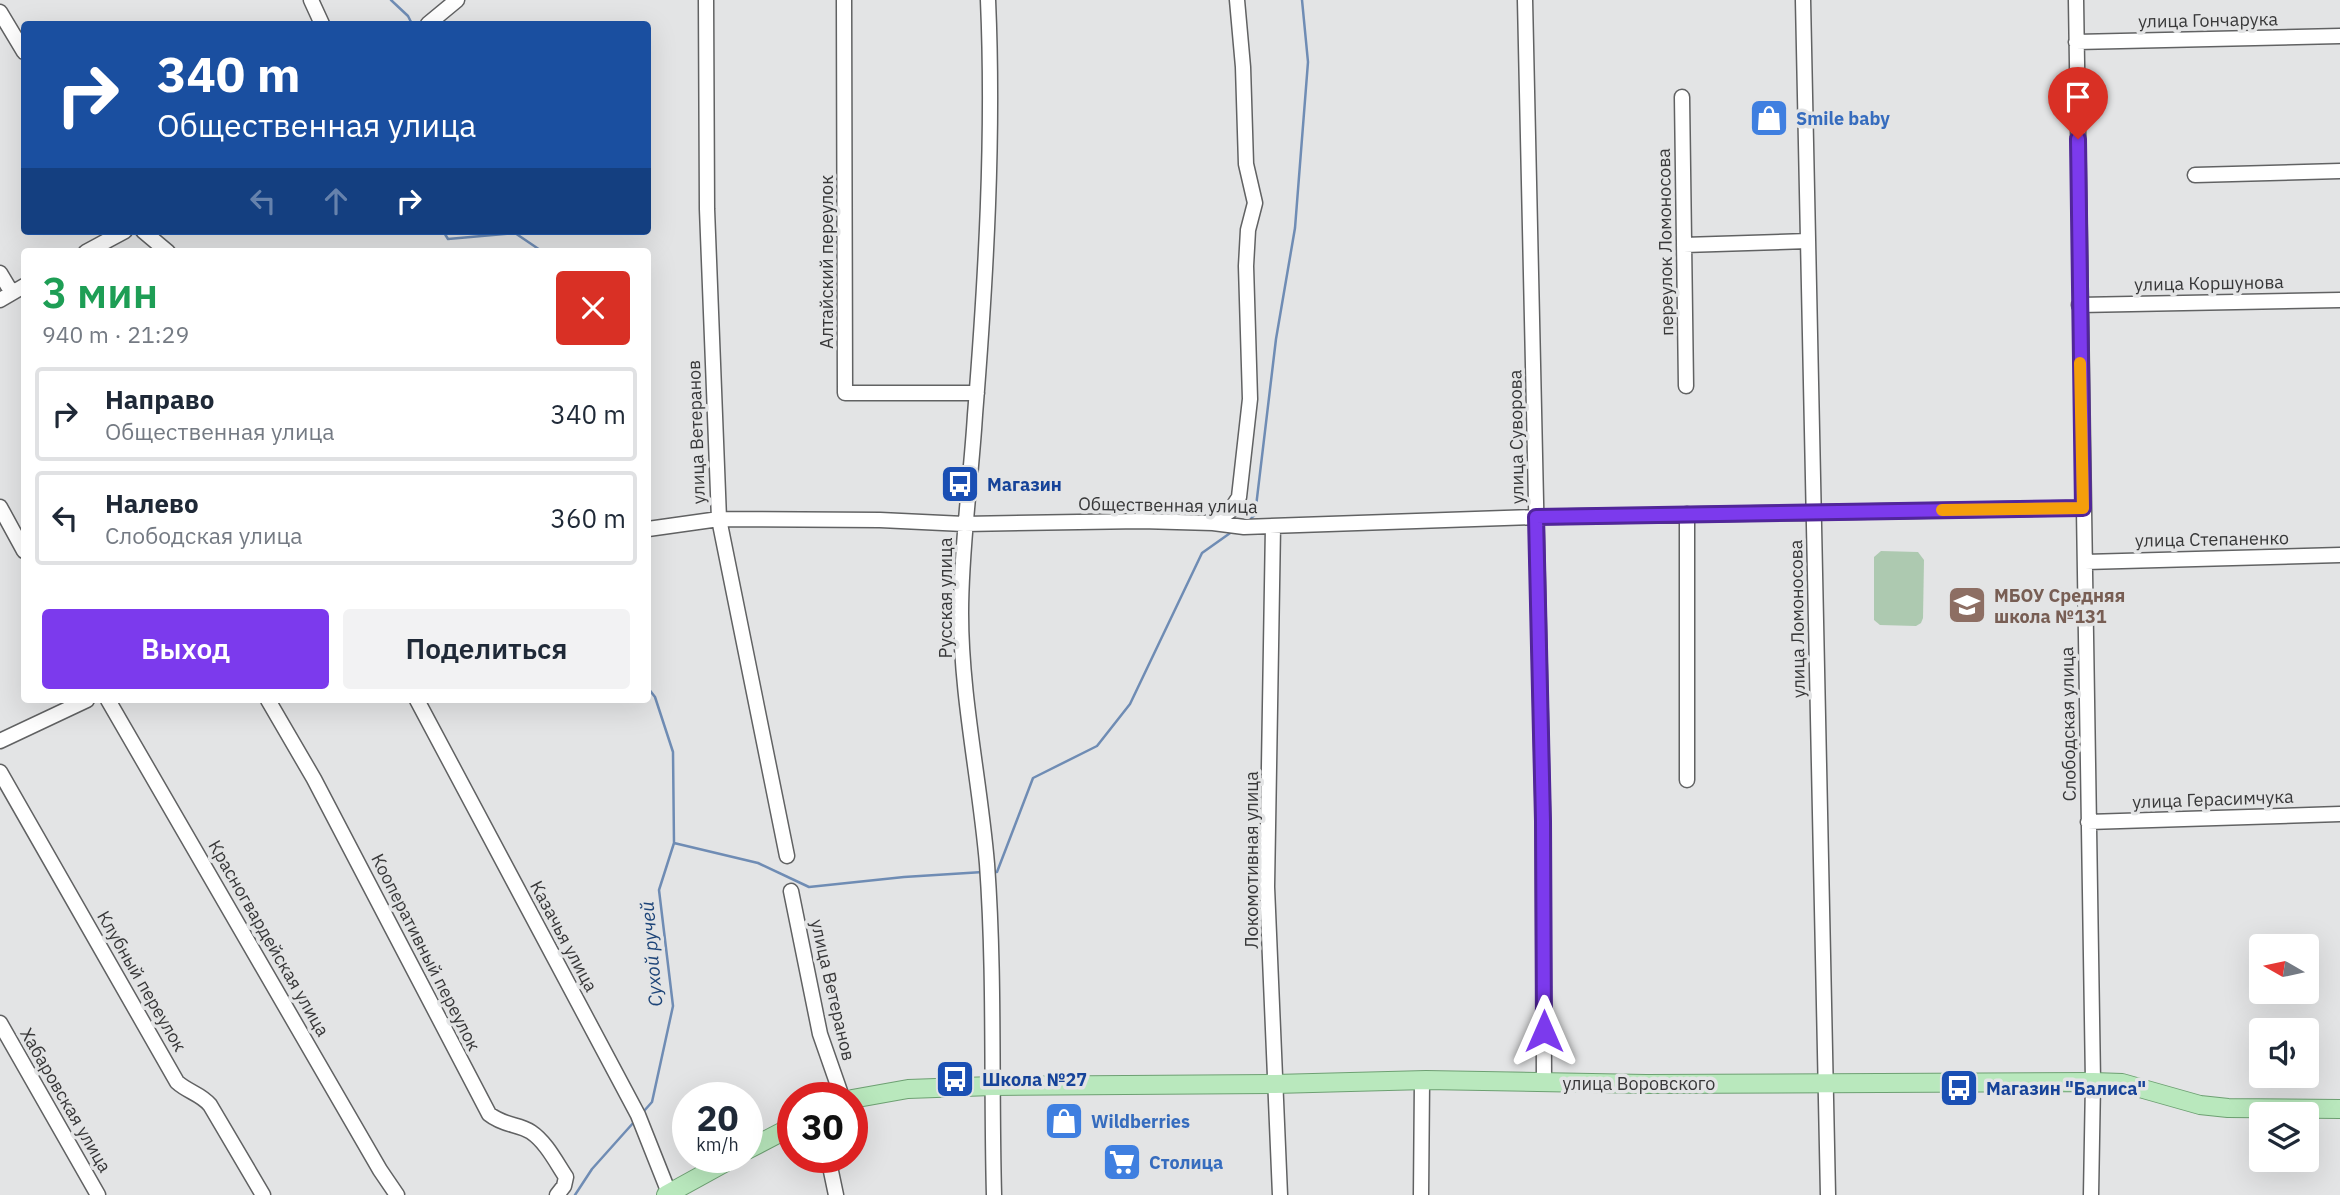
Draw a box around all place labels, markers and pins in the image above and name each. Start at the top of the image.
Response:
pin [2048,67,2108,139]
shop icon: Smile baby [1748,97,1790,139]
place label: Smile baby [1796,107,1890,130]
bus stop icon: Магазин [939,463,981,505]
place label: Магазин [987,473,1062,496]
school or university icon: МБОУ Средняя школа №131 [1946,584,1988,626]
place label: МБОУ Средняя школа №131 [1994,584,2125,628]
bus stop icon: Школа №27 [934,1058,976,1100]
bus stop icon: Магазин "Балиса" [1938,1067,1980,1109]
place label: Школа №27 [982,1068,1087,1091]
place label: Магазин "Балиса" [1986,1077,2146,1100]
shop icon: Wildberries [1043,1100,1085,1142]
place label: Wildberries [1091,1110,1190,1133]
supermarket icon: Столица [1101,1141,1143,1183]
place label: Столица [1149,1151,1223,1174]

